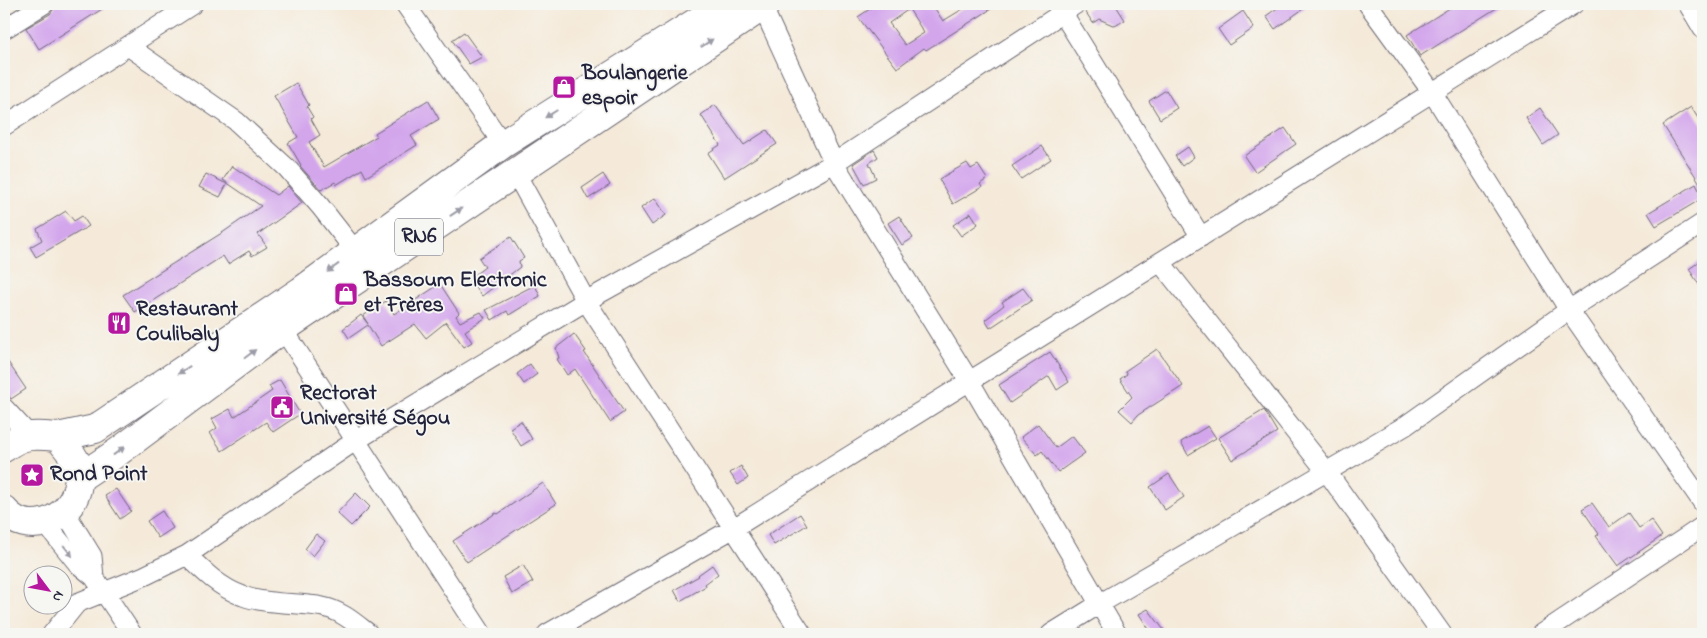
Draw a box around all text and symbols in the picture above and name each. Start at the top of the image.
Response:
one-way arrow [700,38,713,48]
place label: Boulangerie espoir [581,58,689,115]
shop icon: Boulangerie espoir [551,74,577,100]
one-way arrow [544,109,557,118]
one-way arrow [449,207,462,217]
road number: RN6 [395,218,443,256]
one-way arrow [326,263,339,273]
place label: Bassoum Electronic et Frères [363,265,548,322]
shop icon: Bassoum Electronic et Frères [333,281,359,307]
place label: Restaurant Coulibaly [136,294,239,352]
restaurant icon: Restaurant Coulibaly [106,310,132,336]
one-way arrow [243,348,256,359]
one-way arrow [177,365,191,374]
place label: Rectorat Université Ségou [300,378,451,436]
public building icon: Rectorat Université Ségou [269,394,295,420]
one-way arrow [113,446,126,456]
place label: Rond Point [50,459,148,491]
place icon: Rond Point [19,462,45,488]
one-way arrow [62,545,73,558]
north arrow [22,566,72,616]
text: N [46,587,69,606]

